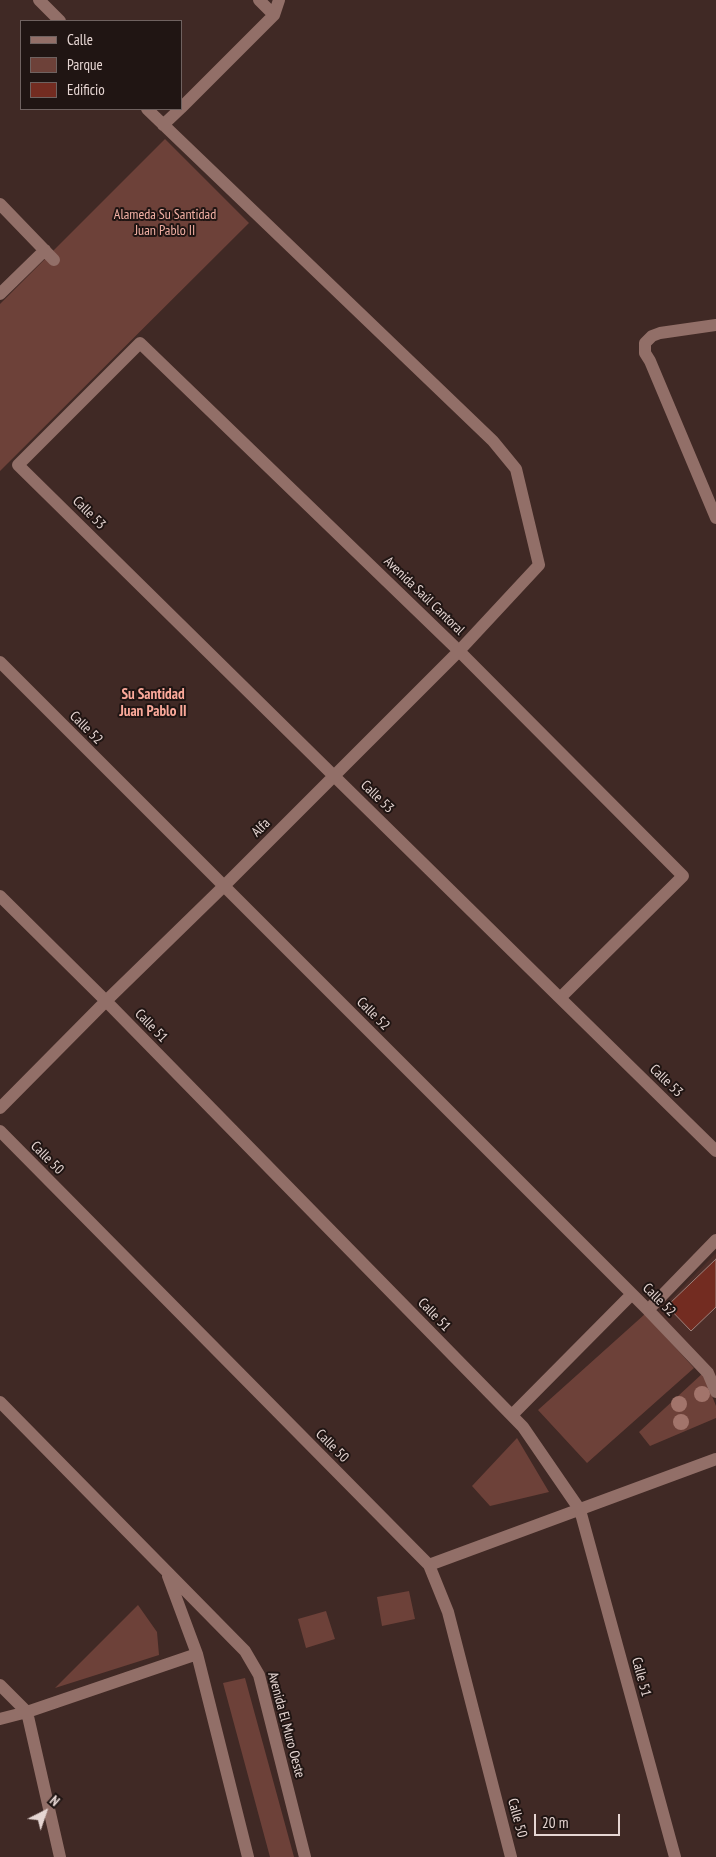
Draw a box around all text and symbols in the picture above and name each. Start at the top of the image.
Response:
legend [20,20,182,110]
text: Calle [67,30,93,49]
text: Parque [67,55,103,74]
text: Edificio [67,80,105,99]
park label: Alameda Su Santidad Juan Pablo II [114,207,216,240]
street label: Calle 53 [69,493,109,533]
street label: Avenida Saúl Cantoral [380,553,468,639]
district label: Su Santidad Juan Pablo II [119,686,187,721]
street label: Calle 52 [66,708,106,748]
street label: Calle 53 [357,777,397,817]
street label: Alfa [248,815,274,841]
street label: Calle 52 [353,994,393,1034]
street label: Calle 51 [131,1006,171,1046]
street label: Calle 53 [646,1061,686,1101]
street label: Calle 50 [27,1138,67,1178]
street label: Calle 52 [639,1280,679,1320]
street label: Calle 51 [414,1295,454,1335]
street label: Calle 50 [312,1426,352,1466]
street label: Calle 51 [628,1656,654,1698]
street label: Avenida El Muro Oeste [264,1670,308,1780]
north arrow [20,1787,70,1837]
text: N [46,1791,64,1810]
street label: Calle 50 [504,1797,530,1839]
scale bar [536,1804,622,1836]
text: 20 m [542,1813,568,1832]

